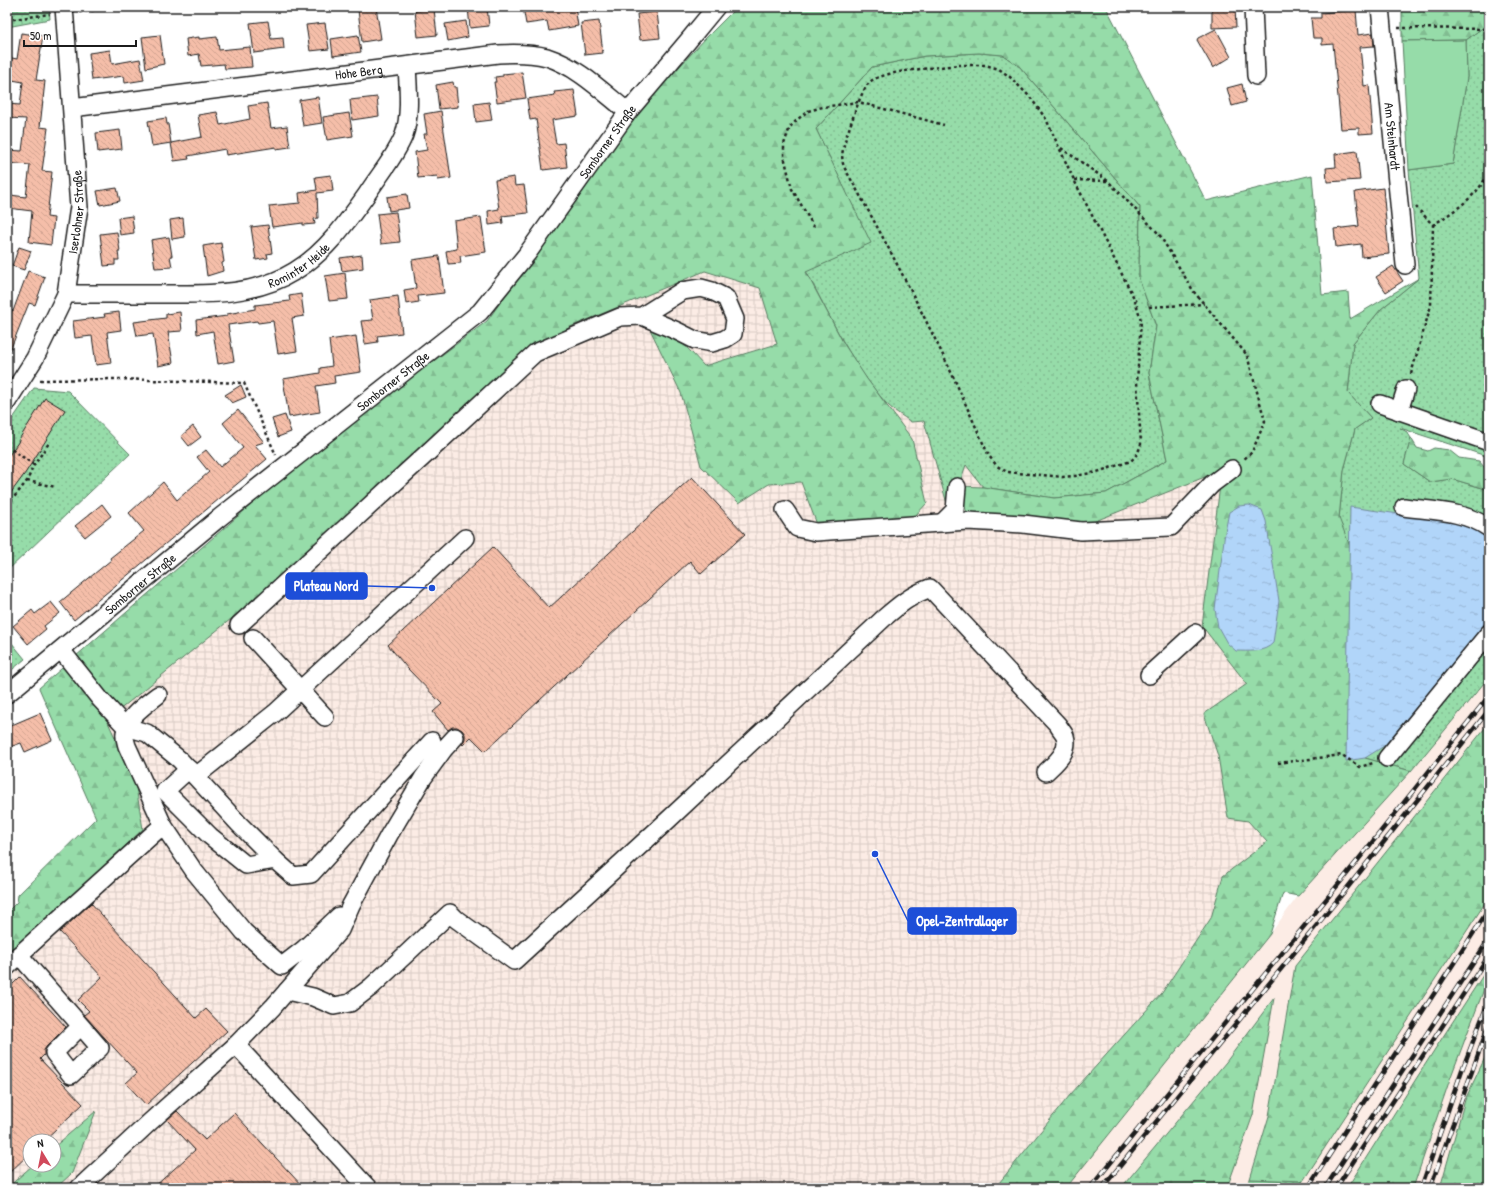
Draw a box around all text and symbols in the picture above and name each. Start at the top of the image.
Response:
scale bar [24,22,136,48]
text: 50 m [30,27,51,44]
street label: Hohe Berg [334,60,384,84]
street label: Somborner Straße [574,100,640,182]
street label: Am Steinhardt [1380,102,1405,172]
street label: Iserlohner Straße [63,170,88,255]
street label: Rominter Heide [265,238,333,292]
street label: Somborner Straße [353,347,433,415]
street label: Somborner Straße [101,549,179,618]
callout: Plateau Nord [286,573,367,599]
text: Plateau Nord [294,576,359,595]
callout: Opel-Zentrallager [908,908,1016,934]
text: Opel-Zentrallager [916,911,1009,932]
north arrow [22,1133,62,1173]
text: N [36,1136,45,1151]

